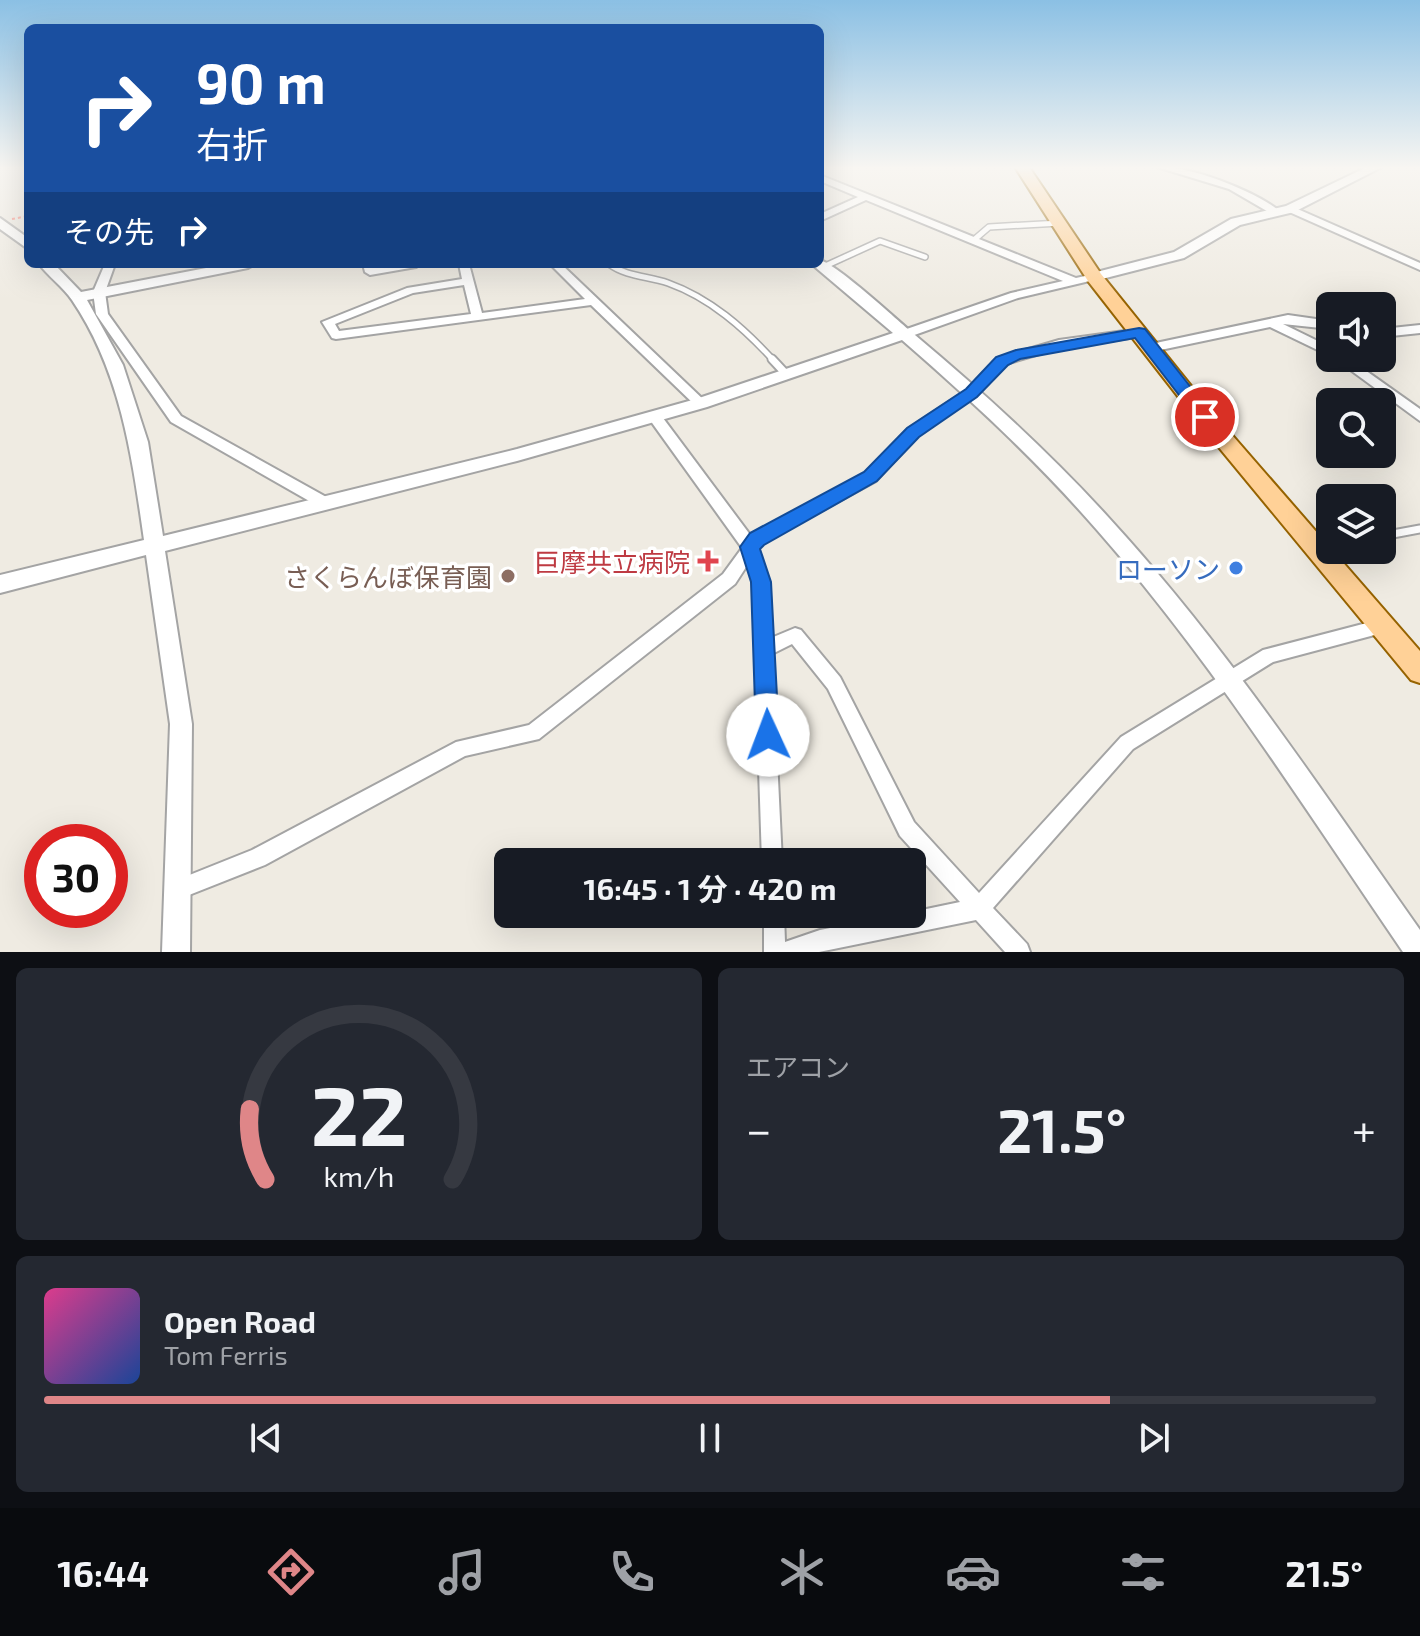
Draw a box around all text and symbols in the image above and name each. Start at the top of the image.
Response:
text: 90 m [196,48,326,115]
icon: right [64,56,168,160]
text: 右折 [196,122,268,165]
icon: right [170,208,214,252]
text: その先 [64,213,154,249]
map controls [1316,292,1396,564]
button: sound [1316,292,1396,372]
pin [1171,383,1239,451]
button: search [1316,388,1396,468]
icon: arrive [1183,395,1227,439]
button: layers [1316,484,1396,564]
place label: 巨摩共立病院 [534,546,690,577]
marker: 巨摩共立病院 [697,550,719,572]
place label: ローソン [1116,553,1220,584]
marker: ローソン [1227,559,1245,577]
place label: さくらんぼ保育園 [284,561,492,592]
marker: さくらんぼ保育園 [499,567,517,585]
position arrow [726,693,810,777]
speed limit sign: 30 [24,824,128,928]
text: 16:45 · 1 分 · 420 m [584,870,836,906]
text: エアコン [746,1051,850,1082]
text: 22 [311,1063,407,1163]
text: 21.5° [997,1093,1126,1165]
text: − [746,1102,772,1155]
text: + [1352,1102,1376,1155]
text: km/h [324,1158,394,1193]
text: Open Road [164,1303,316,1339]
text: Tom Ferris [164,1339,288,1370]
icon: previous [244,1416,288,1460]
icon: pause [688,1416,732,1460]
icon: next [1132,1416,1176,1460]
icon: directions [263,1544,319,1600]
icon: music [434,1544,490,1600]
icon: phone [604,1544,660,1600]
icon: climate [774,1544,830,1600]
icon: car [945,1544,1001,1600]
icon: filters [1115,1544,1171,1600]
text: 16:44 [57,1551,149,1594]
text: 21.5° [1285,1551,1363,1594]

